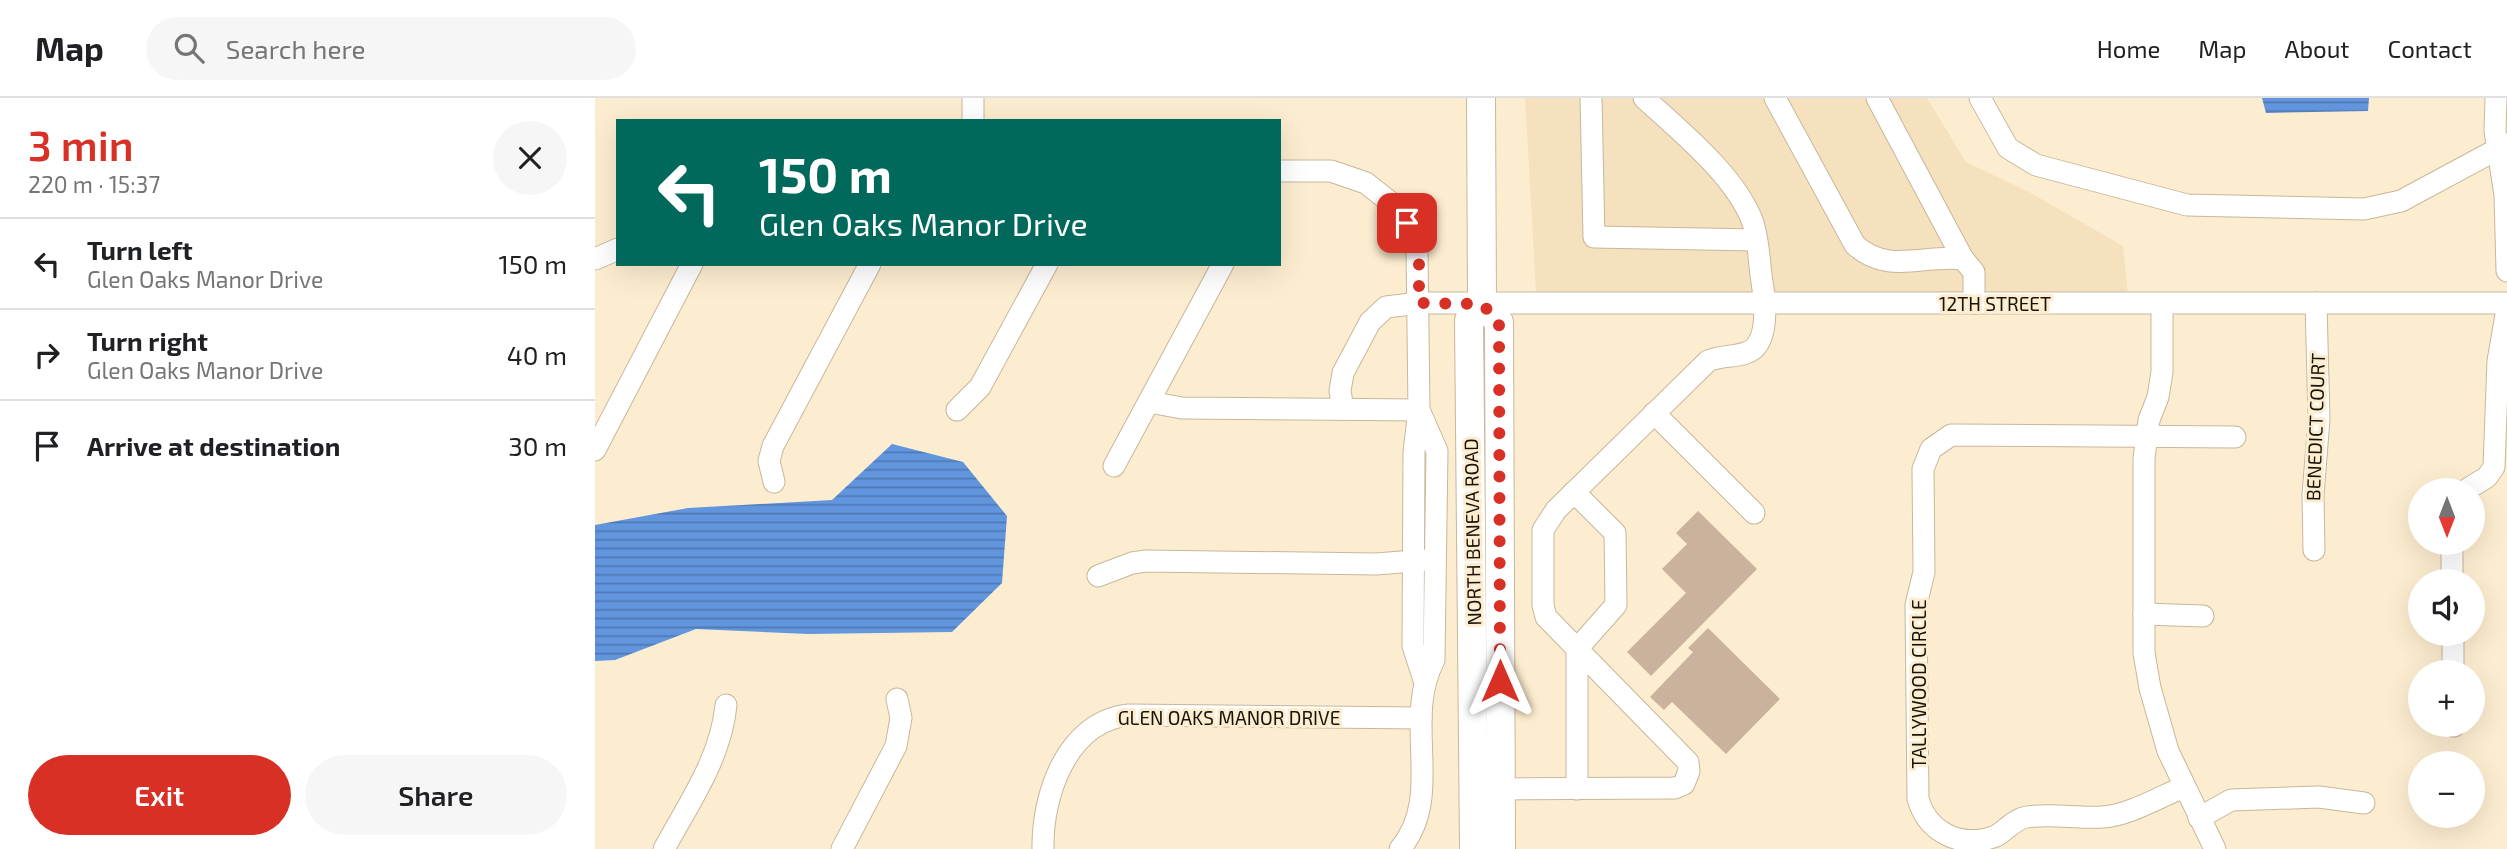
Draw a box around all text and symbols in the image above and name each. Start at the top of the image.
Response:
search box [146,17,636,80]
text: Map [35,28,104,68]
icon: search [170,29,208,67]
text: Search here [226,33,365,64]
text: Home [2097,34,2160,63]
text: Map [2198,34,2246,63]
text: About [2284,34,2350,63]
text: Contact [2388,34,2472,63]
text: 3 min [28,119,134,169]
button: close [493,121,567,195]
text: 150 m [759,144,892,203]
icon: left [644,147,735,238]
text: 220 m · 15:37 [28,170,160,198]
pin [1377,193,1437,253]
text: Glen Oaks Manor Drive [759,204,1088,242]
icon: arrive [1388,204,1426,242]
text: Turn left [87,234,193,265]
icon: left [28,245,66,283]
text: 150 m [498,248,567,279]
text: Glen Oaks Manor Drive [87,265,323,293]
street label: 12TH STREET [1939,292,2051,315]
text: Turn right [87,325,208,356]
icon: right [28,336,66,374]
text: 40 m [507,339,567,370]
street label: BENEDICT COURT [2301,353,2329,501]
text: Glen Oaks Manor Drive [87,356,323,384]
icon: arrive [28,427,66,465]
text: Arrive at destination [87,430,340,461]
text: 30 m [508,430,567,461]
street label: NORTH BENEVA ROAD [1459,438,1485,626]
north arrow [2408,478,2485,555]
map controls [2408,478,2485,828]
button: sound [2408,569,2485,646]
street label: TALLYWOOD CIRCLE [1907,599,1930,769]
position arrow [1463,644,1537,718]
button: + [2408,660,2485,737]
street label: GLEN OAKS MANOR DRIVE [1118,706,1340,729]
button: − [2408,751,2485,828]
button: Exit [28,755,291,835]
button: Share [305,755,567,835]

